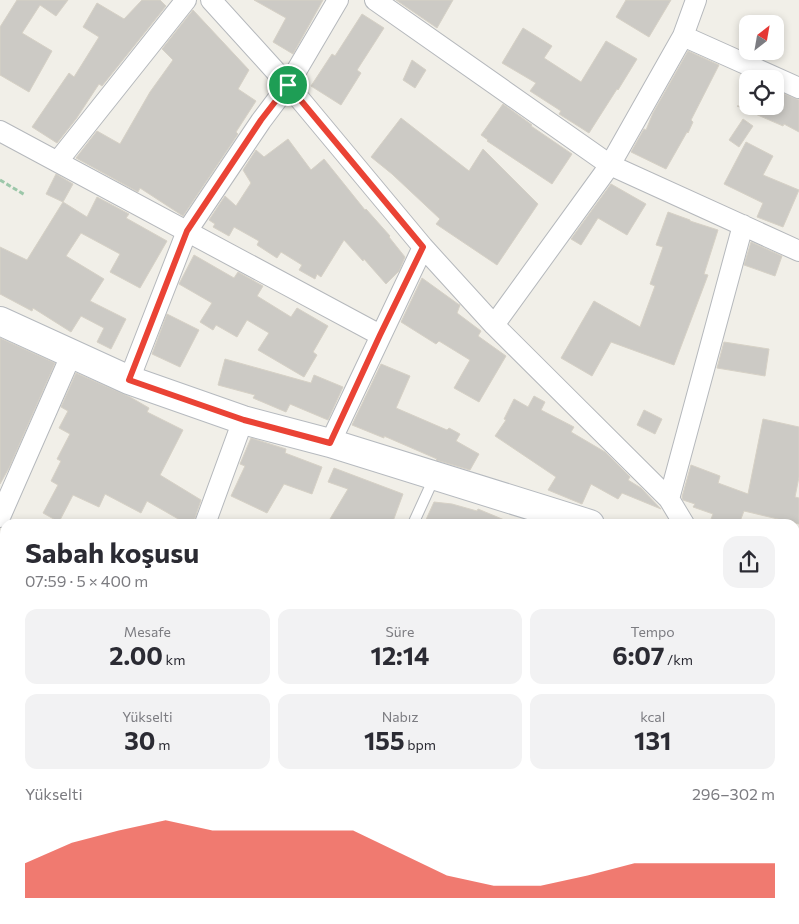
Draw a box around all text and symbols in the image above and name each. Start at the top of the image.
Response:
north arrow [739,15,784,60]
map controls [739,15,784,115]
pin [267,64,309,106]
button: locate [739,70,784,115]
icon: arrive [274,71,302,99]
text: Sabah koşusu [25,535,199,569]
button: share [723,536,775,588]
text: 07:59 · 5 × 400 m [25,571,148,590]
text: Mesafe [124,623,171,640]
text: Süre [386,623,414,640]
text: Tempo [631,623,675,640]
text: 2.00 [109,640,163,670]
text: 12:14 [371,640,429,670]
text: 6:07 [612,640,664,670]
text: km [163,651,185,668]
text: /km [664,651,693,668]
text: Yükselti [122,708,172,725]
text: Nabız [382,708,418,725]
text: kcal [640,708,665,725]
text: 30 [124,725,155,755]
text: 155 [364,725,404,755]
text: 131 [634,725,671,755]
text: m [155,736,170,753]
text: bpm [404,736,436,753]
text: Yükselti [25,784,83,803]
text: 296–302 m [692,784,775,803]

